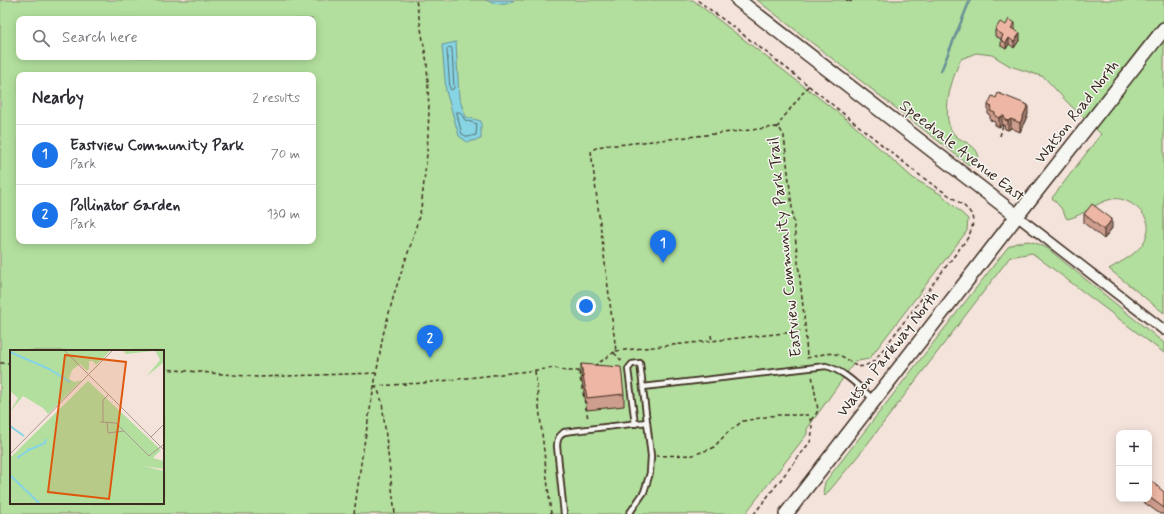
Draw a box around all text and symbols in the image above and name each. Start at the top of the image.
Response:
search box [16,16,316,60]
icon: search [30,27,52,49]
text: Search here [62,28,138,48]
street label: Watson Road North [1030,56,1124,168]
text: Nearby [32,87,84,109]
text: 2 results [253,90,300,107]
street label: Speedvale Avenue East [895,96,1029,206]
text: Eastview Community Park [70,136,244,156]
street label: Eastview Community Park Trail [763,136,807,358]
text: 1 [42,146,48,163]
text: 70 m [271,146,300,163]
text: Park [70,156,96,173]
text: Pollinator Garden [70,196,180,216]
text: 2 [42,206,48,223]
text: 130 m [267,206,300,223]
text: Park [70,216,96,233]
pin: 1 [650,230,676,263]
street label: Watson Parkway North [832,287,944,421]
your location [576,296,596,316]
pin: 2 [417,325,443,358]
inset map [10,350,164,504]
map controls [1116,430,1152,502]
button: + [1116,430,1152,466]
button: − [1116,466,1152,502]

